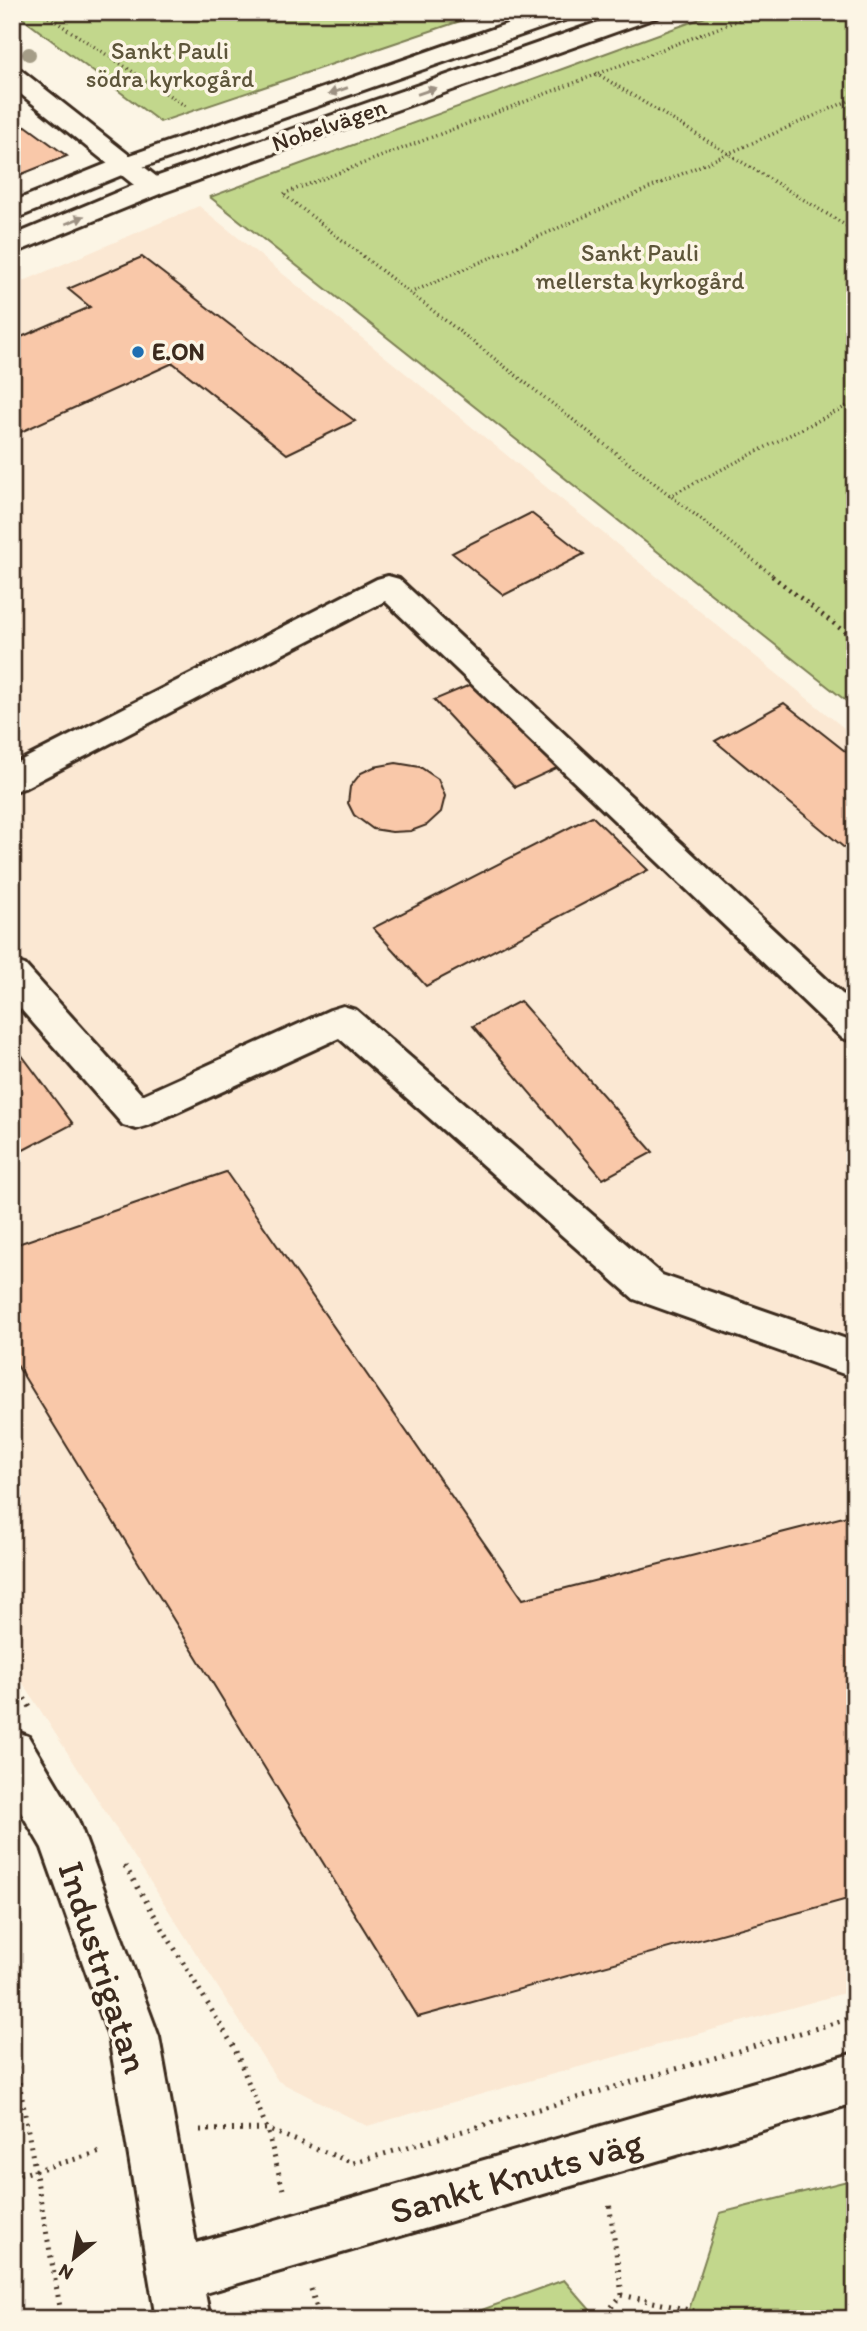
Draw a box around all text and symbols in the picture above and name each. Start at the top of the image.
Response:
park label: Sankt Pauli södra kyrkogård [86,36,254,93]
one-way arrow [416,85,437,96]
one-way arrow [328,86,349,97]
street label: Nobelvägen [268,91,390,158]
one-way arrow [65,214,86,225]
park label: Sankt Pauli mellersta kyrkogård [536,238,744,295]
place label: E.ON [152,337,205,366]
marker: E.ON [130,344,146,360]
street label: Industrigatan [49,1856,159,2079]
street label: Sankt Knuts väg [385,2119,647,2233]
north arrow [38,2222,108,2292]
text: N [54,2259,77,2285]

